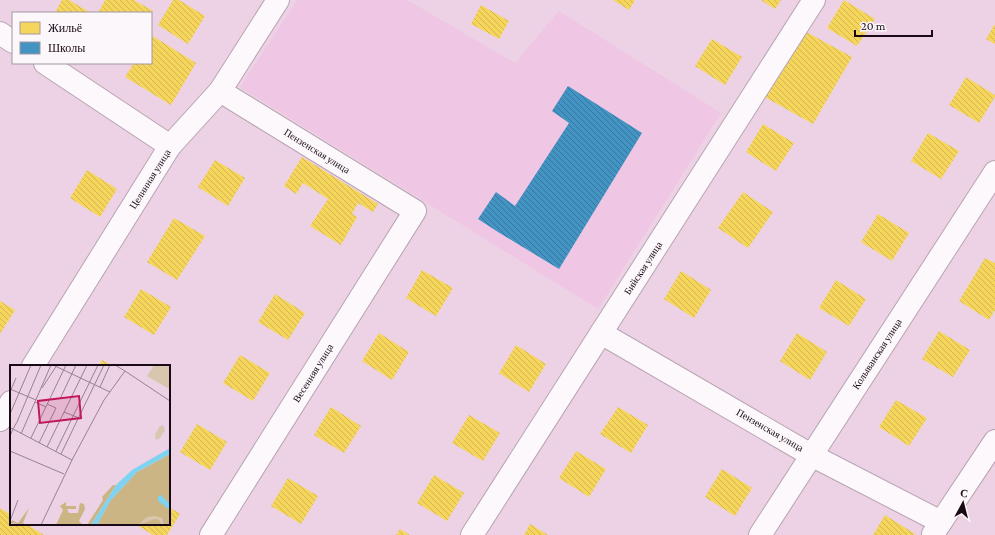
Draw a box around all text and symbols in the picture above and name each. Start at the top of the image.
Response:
legend [12,12,152,64]
scale bar [855,12,932,38]
text: 20 m [861,19,886,33]
text: Жильё [48,21,82,35]
text: Школы [48,41,85,55]
street label: Пензенская улица [282,126,352,176]
street label: Целинная улица [127,147,173,211]
street label: Бийская улица [622,239,665,297]
street label: Колыванская улица [850,316,904,391]
street label: Весенняя улица [291,341,336,404]
inset map [10,365,170,525]
street label: Пензенская улица [735,406,806,454]
north arrow [943,483,983,523]
text: С [960,487,969,500]

